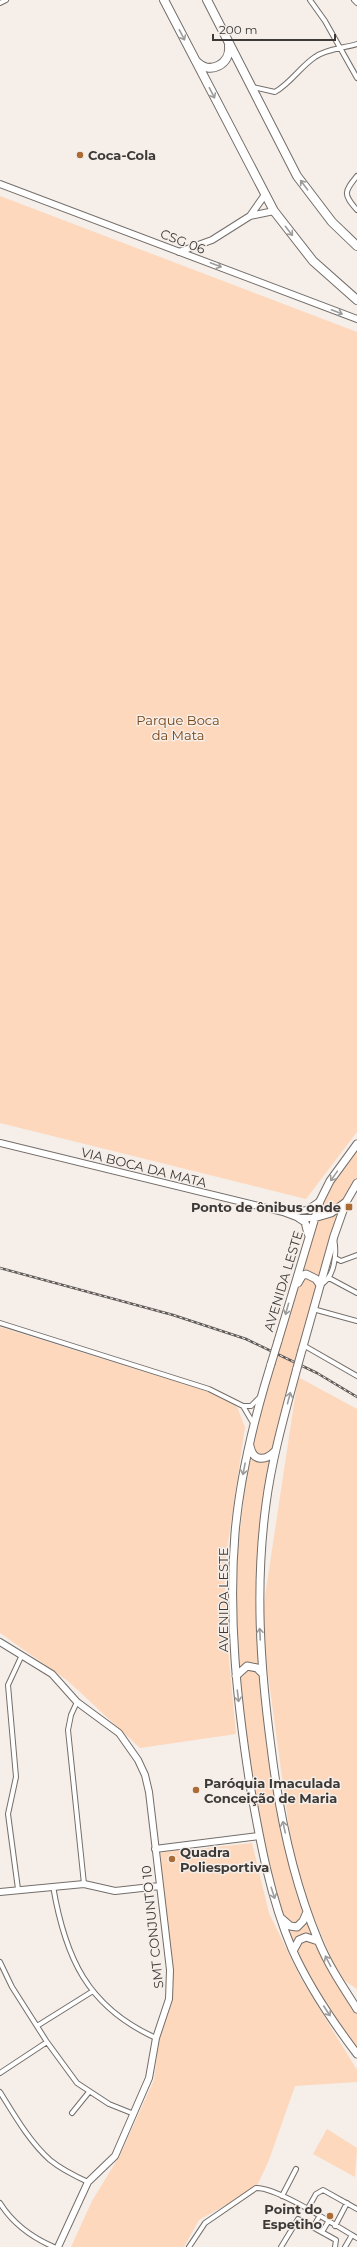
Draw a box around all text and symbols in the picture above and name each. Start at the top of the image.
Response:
scale bar [213,16,335,42]
text: 200 m [219,22,258,37]
one-way arrow [179,29,186,41]
one-way arrow [208,87,216,99]
place label: Coca-Cola [88,147,156,163]
marker: Coca-Cola [75,150,85,160]
one-way arrow [300,180,308,191]
street label: CSG 06 [158,225,208,257]
one-way arrow [285,225,293,236]
one-way arrow [210,262,222,270]
one-way arrow [331,308,343,316]
park label: Parque Boca da Mata [136,712,220,743]
street label: VIA BOCA DA MATA [80,1144,209,1191]
one-way arrow [330,1170,338,1181]
place label: Ponto de ônibus onde [191,1199,341,1215]
marker: Ponto de ônibus onde [344,1202,354,1212]
street label: AVENIDA LESTE [260,1229,306,1333]
one-way arrow [283,1303,290,1316]
one-way arrow [286,1392,293,1405]
one-way arrow [240,1463,248,1476]
street label: AVENIDA LESTE [215,1548,231,1652]
one-way arrow [256,1628,263,1641]
one-way arrow [234,1689,242,1702]
place label: Paróquia Imaculada Conceição de Maria [204,1775,340,1806]
marker: Paróquia Imaculada Conceição de Maria [191,1785,201,1795]
one-way arrow [279,1821,287,1834]
place label: Quadra Poliesportiva [180,1844,269,1875]
marker: Quadra Poliesportiva [167,1854,177,1864]
street label: SMT CONJUNTO 10 [138,1865,166,1989]
one-way arrow [270,1886,277,1899]
one-way arrow [323,1955,331,1967]
one-way arrow [323,2005,331,2017]
place label: Point do Espetiho [262,2201,322,2232]
marker: Point do Espetiho [325,2211,335,2221]

